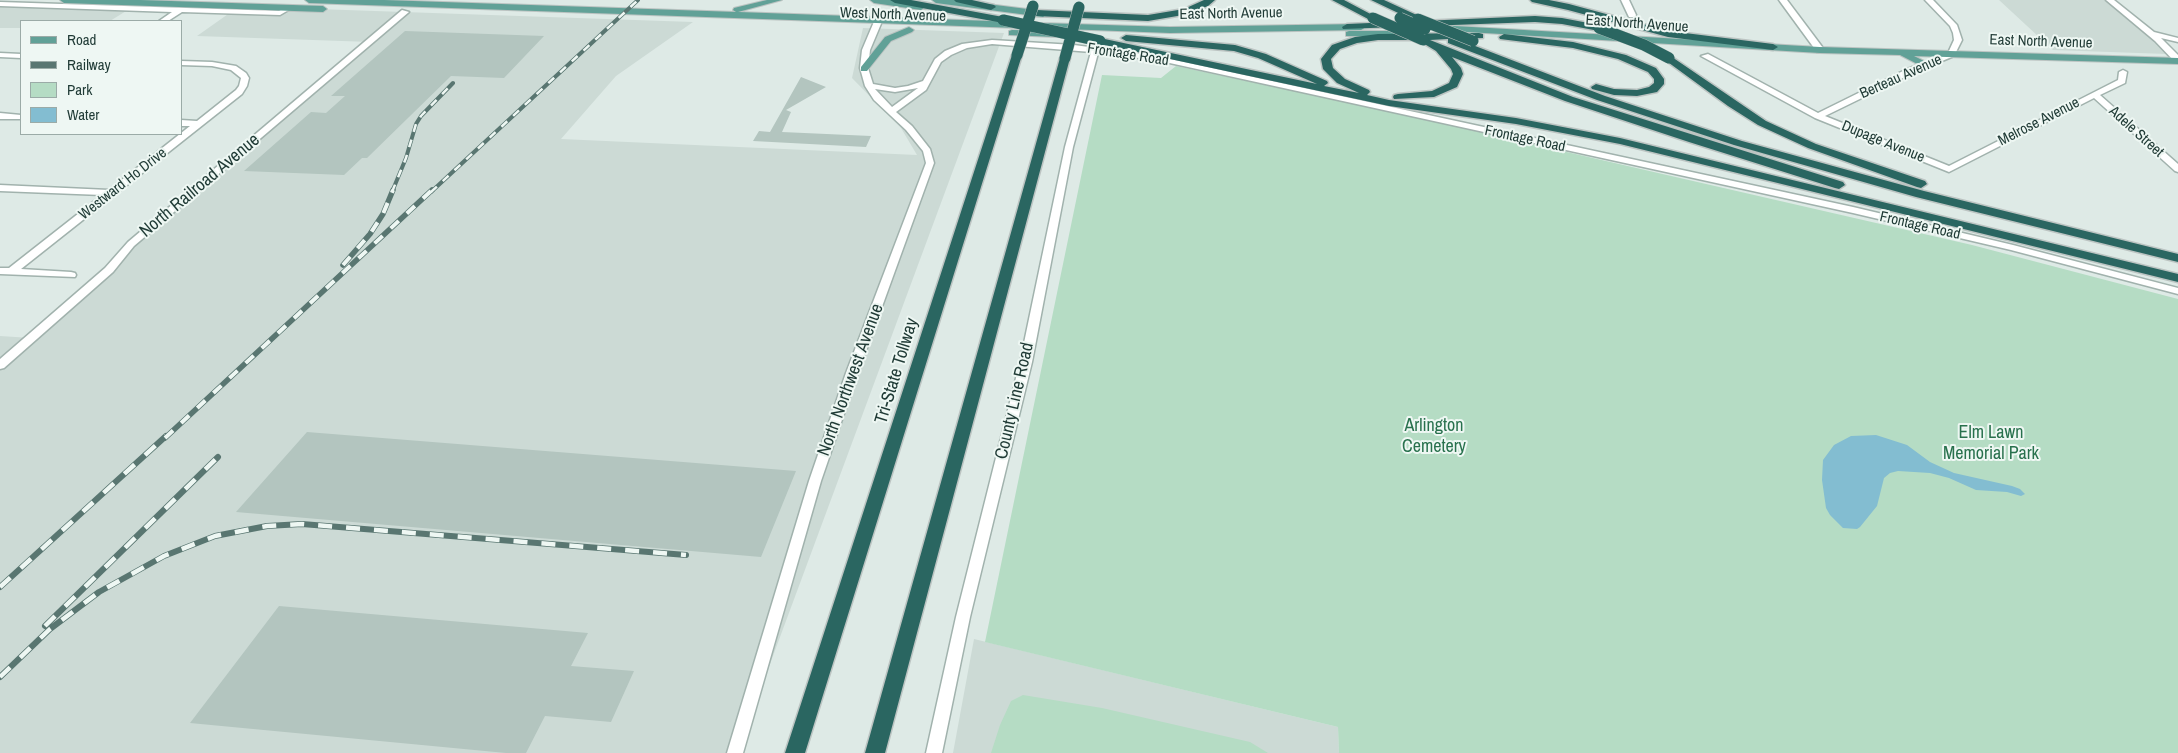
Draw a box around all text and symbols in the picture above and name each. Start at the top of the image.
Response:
street label: West North Avenue [840,4,946,26]
street label: East North Avenue [1179,4,1283,24]
street label: East North Avenue [1585,11,1689,37]
legend [20,20,182,135]
text: Road [67,29,96,50]
street label: East North Avenue [1989,31,2093,53]
street label: Frontage Road [1086,40,1170,70]
street label: Berteau Avenue [1857,51,1945,103]
text: Railway [67,54,111,75]
text: Park [67,79,92,100]
street label: Melrose Avenue [1995,94,2083,150]
street label: Adele Street [2105,103,2167,161]
text: Water [67,104,99,125]
street label: Dupage Avenue [1839,117,1927,167]
street label: Frontage Road [1483,122,1567,156]
street label: North Railroad Avenue [136,130,264,242]
street label: Westward Ho Drive [76,144,170,224]
street label: Frontage Road [1878,208,1962,244]
street label: North Northwest Avenue [813,301,889,459]
street label: Tri-State Tollway [871,316,923,426]
street label: County Line Road [991,341,1039,461]
park label: Arlington Cemetery [1402,415,1466,458]
park label: Elm Lawn Memorial Park [1943,422,2039,464]

